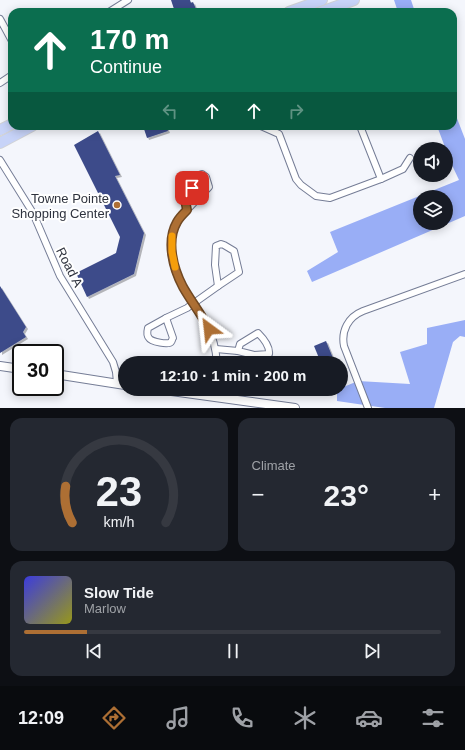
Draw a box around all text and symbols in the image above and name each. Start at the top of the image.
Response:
icon: ahead [24,24,76,76]
text: 170 m [90,24,169,55]
text: Continue [90,57,162,77]
icon: left [159,100,181,122]
icon: ahead [201,100,223,122]
icon: ahead [243,100,265,122]
icon: right [285,100,307,122]
map controls [413,142,453,230]
button: sound [413,142,453,182]
pin [175,171,209,205]
icon: arrive [181,177,203,199]
button: layers [413,190,453,230]
place label: Towne Pointe Shopping Center [11,191,110,221]
marker: Towne Pointe Shopping Center [112,200,122,210]
street label: Road A [53,245,86,290]
position arrow [188,308,230,350]
speed limit sign: 30 [12,344,64,396]
text: 12:10 · 1 min · 200 m [160,367,306,384]
text: Climate [252,458,296,473]
text: 23 [96,467,142,514]
text: 23° [324,479,369,512]
text: − [252,482,264,507]
text: + [428,482,441,507]
text: km/h [103,513,134,529]
text: Slow Tide [84,584,154,601]
text: Marlow [84,601,126,616]
icon: previous [83,640,105,662]
icon: pause [222,640,244,662]
icon: next [361,640,383,662]
icon: directions [100,704,128,732]
icon: music [164,704,192,732]
icon: phone [228,704,256,732]
icon: climate [291,704,319,732]
icon: car [355,704,383,732]
icon: filters [419,704,447,732]
text: 12:09 [18,708,64,728]

